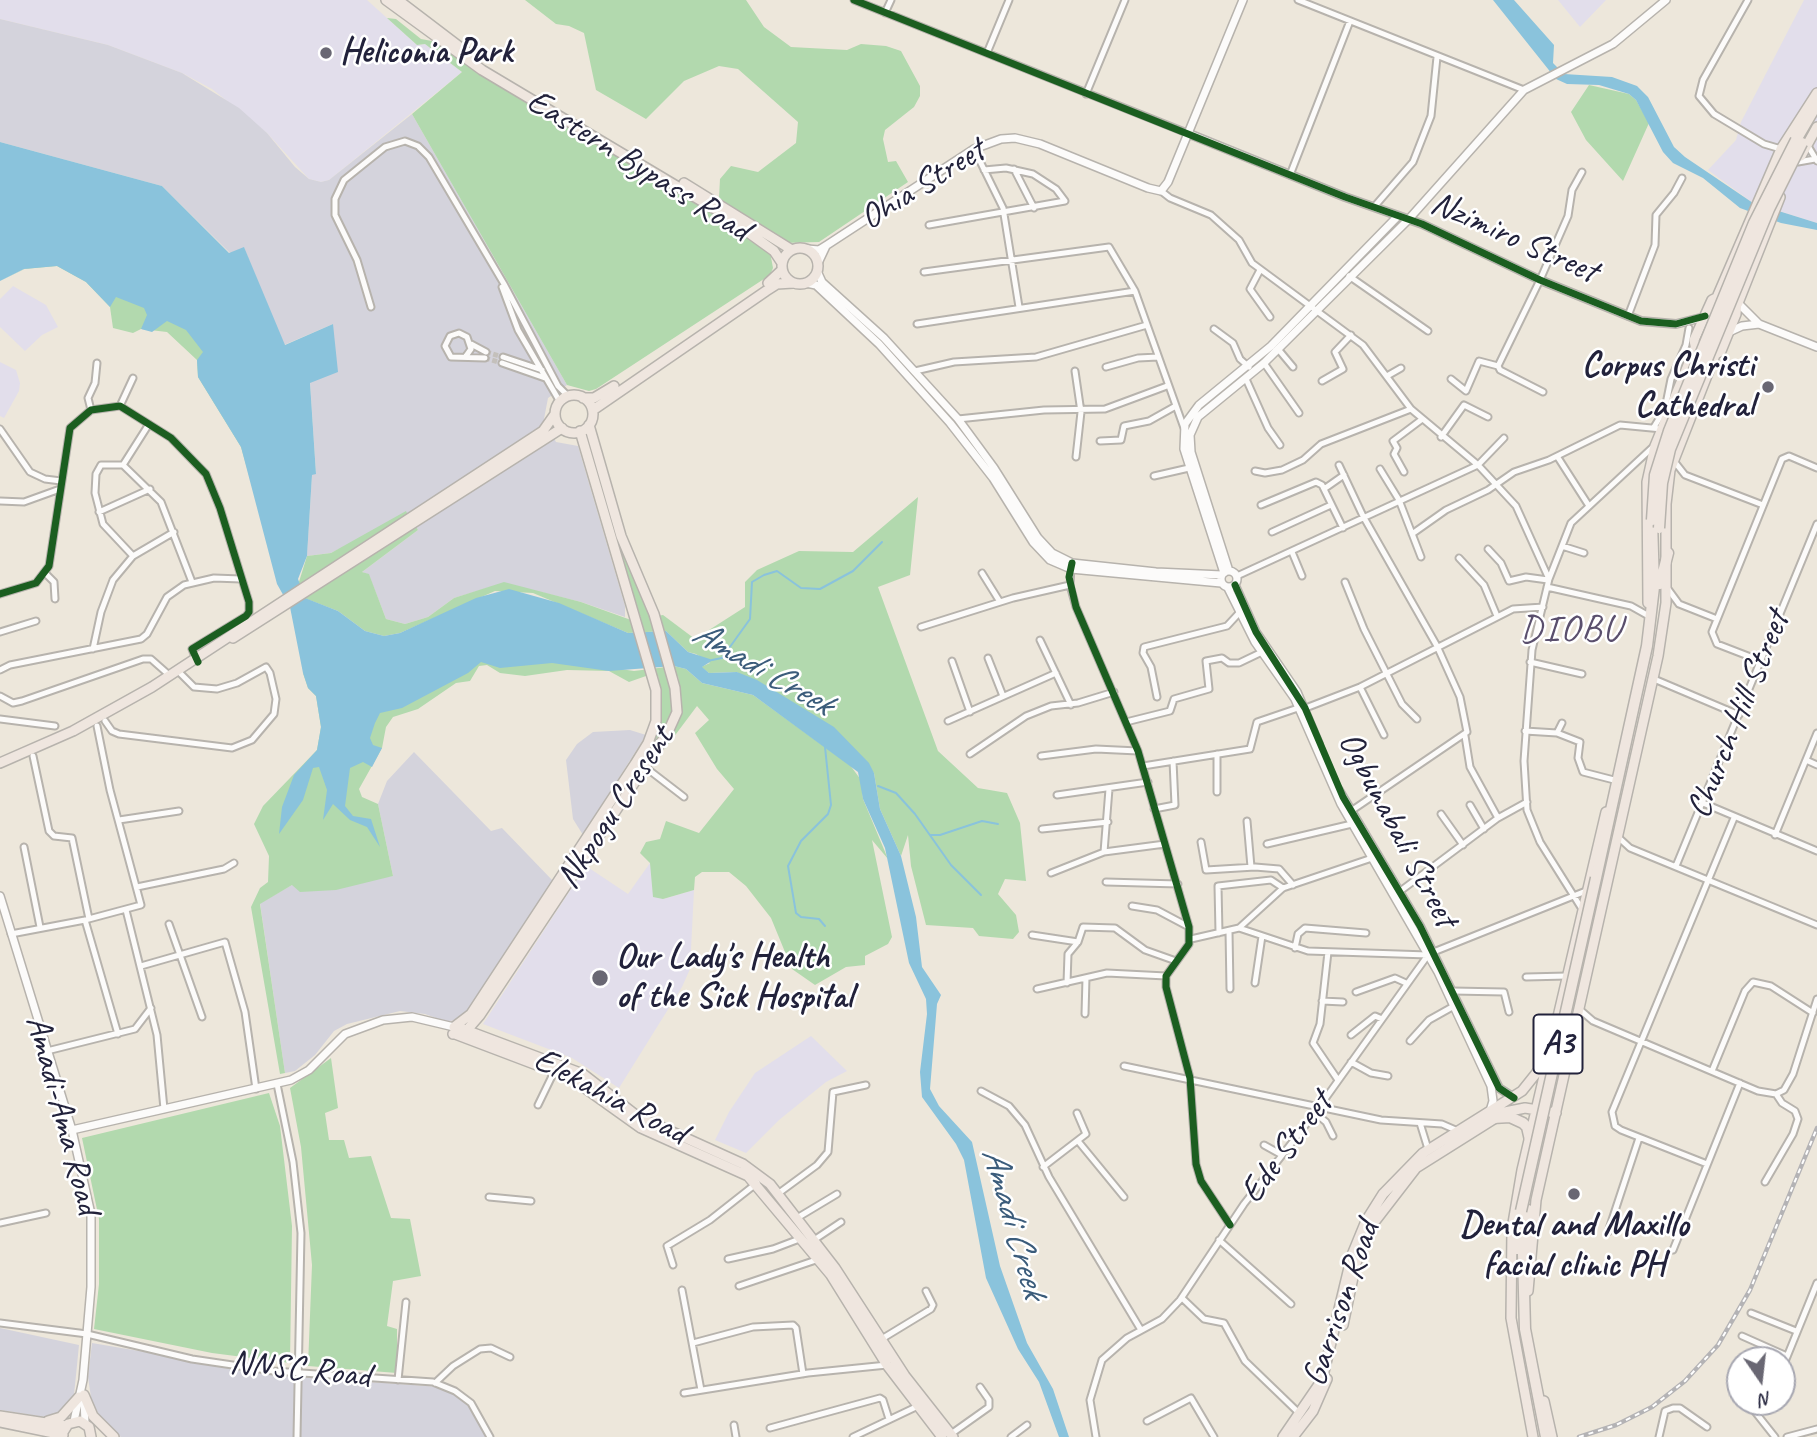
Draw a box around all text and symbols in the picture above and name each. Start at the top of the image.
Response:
place label: Heliconia Park [340,32,513,74]
marker: Heliconia Park [318,45,334,61]
street label: Eastern Bypass Road [519,81,757,251]
street label: Ohia Street [853,130,993,240]
street label: Nzimiro Street [1424,183,1604,293]
place label: Corpus Christi Cathedral [1582,346,1754,428]
marker: Corpus Christi Cathedral [1760,379,1776,395]
street label: Church Hill Street [1678,606,1800,824]
district label: DIOBU [1520,607,1622,653]
water label: Amadi Creek [684,611,840,727]
street label: Nkpogu Cresent [548,719,684,897]
street label: Ogbunabali Street [1328,725,1466,935]
place label: Our Lady's Health of the Sick Hospital [616,937,852,1019]
marker: Our Lady's Health of the Sick Hospital [590,968,610,988]
street label: Amadi-Ama Road [15,1011,109,1219]
road number: A3 [1534,1014,1582,1074]
street label: Elekahia Road [526,1039,694,1155]
street label: Ede Street [1232,1084,1342,1212]
water label: Amadi Creek [970,1143,1056,1303]
marker: Dental and Maxillo facial clinic PH [1566,1186,1582,1202]
place label: Dental and Maxillo facial clinic PH [1460,1205,1688,1287]
street label: Garrison Road [1294,1216,1390,1392]
street label: NNSC Road [228,1342,372,1398]
north arrow [1726,1346,1796,1416]
text: N [1757,1386,1774,1413]

